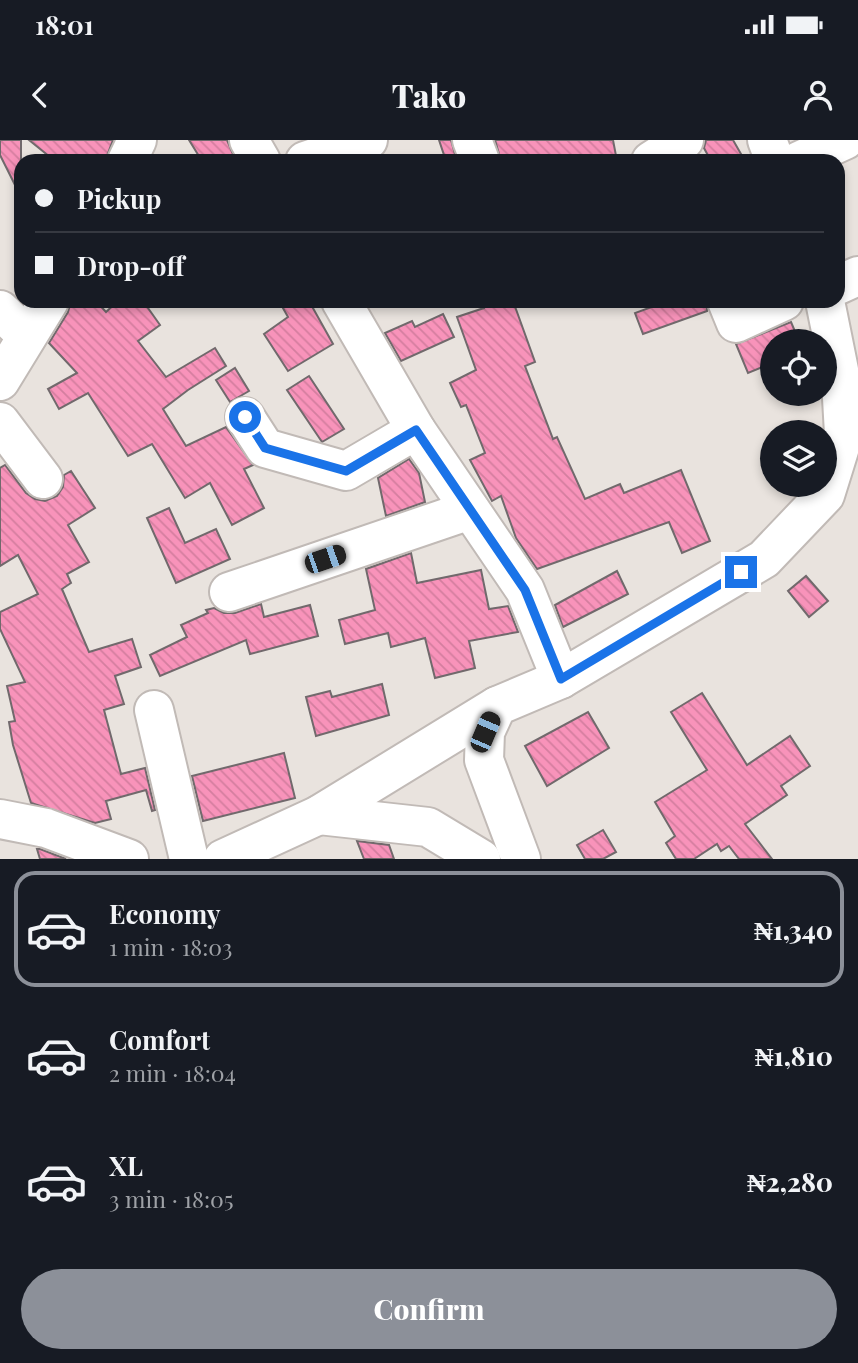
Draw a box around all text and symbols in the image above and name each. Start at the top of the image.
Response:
text: 18:01 [35,7,94,42]
text: Tako [392,73,466,116]
icon: back [21,76,59,114]
icon: person [799,76,837,114]
text: Pickup [77,181,161,216]
text: Drop-off [77,248,184,283]
map controls [760,329,837,497]
button: locate [760,329,837,406]
route start [229,401,261,433]
button: layers [760,420,837,497]
car [302,542,349,576]
route end [725,556,757,588]
car [468,709,503,755]
text: Economy [109,896,220,931]
icon: car [25,898,88,961]
text: ₦1,340 [754,912,833,947]
text: 1 min · 18:03 [109,931,232,962]
text: Comfort [109,1022,210,1057]
icon: car [25,1024,88,1087]
text: ₦1,810 [755,1038,833,1073]
text: 2 min · 18:04 [109,1057,236,1088]
text: XL [109,1148,143,1183]
icon: car [25,1150,88,1213]
text: ₦2,280 [747,1164,833,1199]
text: 3 min · 18:05 [109,1183,233,1214]
button: Confirm [21,1269,837,1349]

